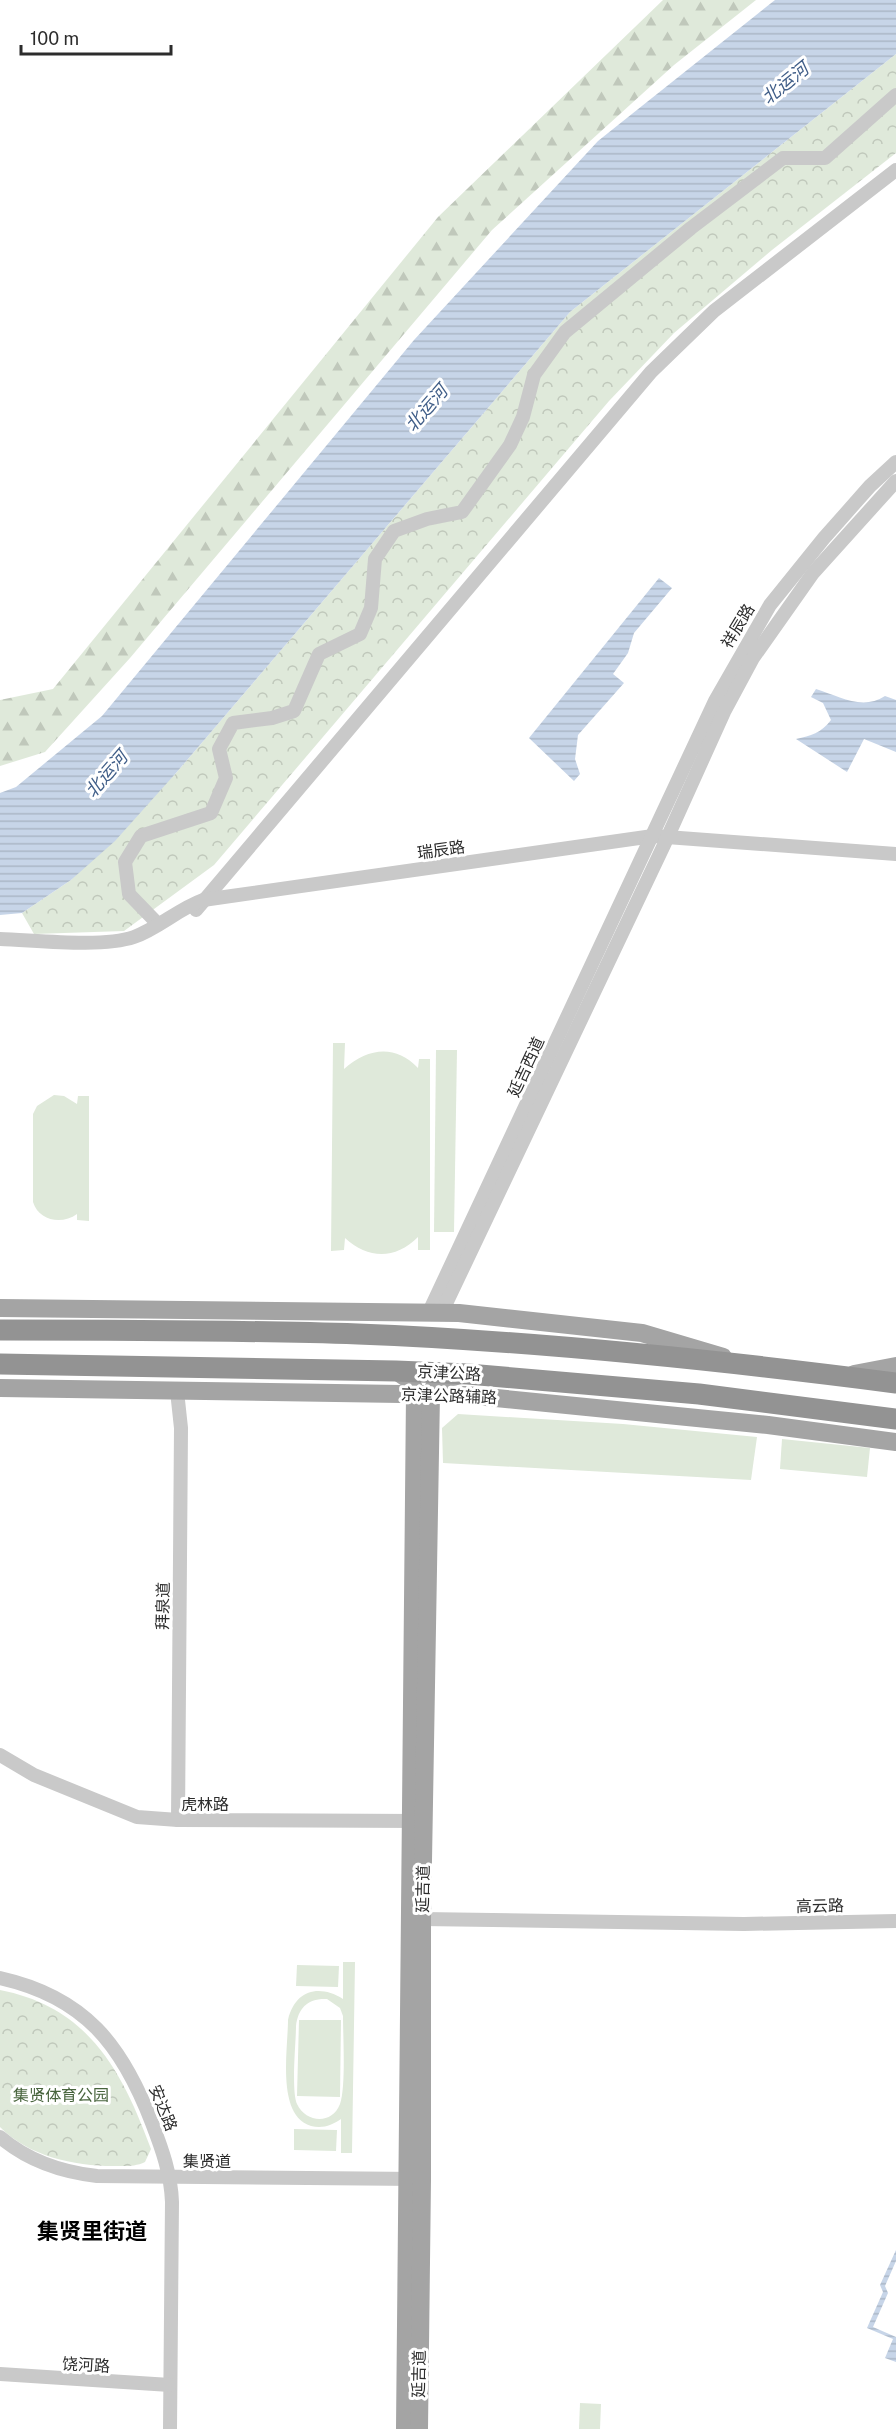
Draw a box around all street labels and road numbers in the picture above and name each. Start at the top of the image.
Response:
street label: 祥辰路 [717,601,759,651]
street label: 瑞辰路 [416,837,466,863]
street label: 延吉西道 [504,1034,548,1100]
street label: 京津公路 [417,1362,481,1384]
street label: 京津公路辅路 [401,1385,497,1407]
street label: 拜泉道 [153,1582,173,1630]
street label: 虎林路 [181,1795,229,1814]
street label: 延吉道 [413,1865,433,1913]
street label: 高云路 [796,1896,844,1916]
street label: 安达路 [145,2082,181,2134]
street label: 集贤道 [183,2152,231,2171]
street label: 延吉道 [409,2350,429,2398]
street label: 饶河路 [62,2354,110,2376]

